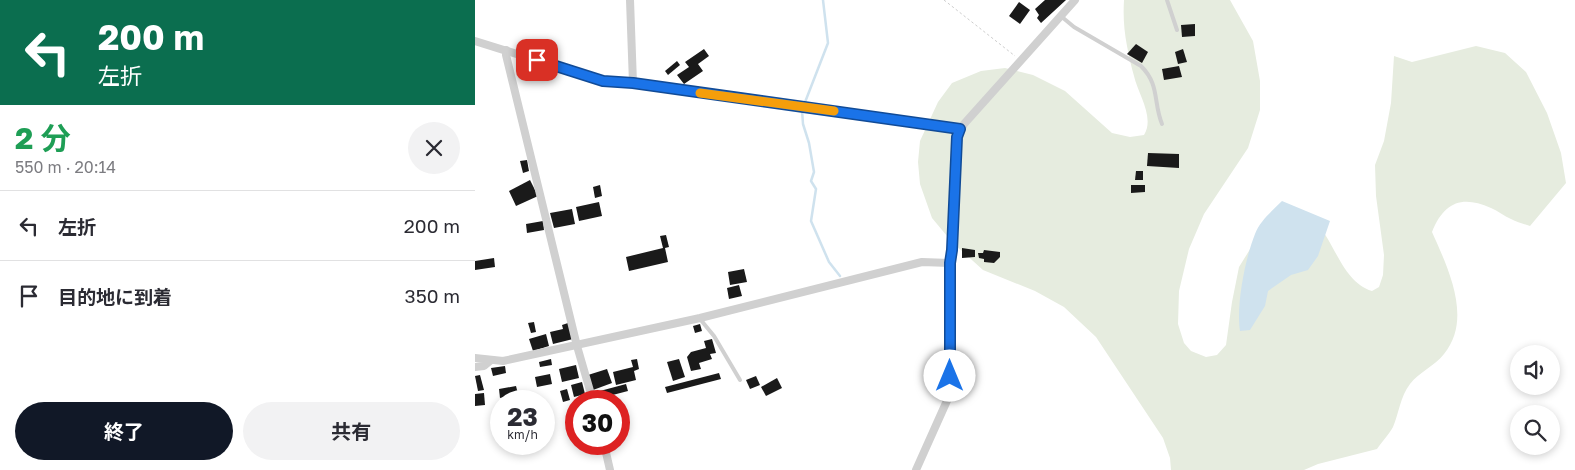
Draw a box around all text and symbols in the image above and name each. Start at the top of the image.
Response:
text: 200 m [98,16,204,58]
icon: left [15,20,80,85]
pin [516,39,558,81]
icon: arrive [523,46,551,74]
text: 左折 [98,62,142,89]
text: 2 分 [15,120,71,156]
button: close [408,122,460,174]
text: 550 m · 20:14 [15,157,116,177]
icon: left [15,212,43,240]
text: 200 m [404,214,460,237]
text: 左折 [58,215,96,238]
icon: arrive [15,282,43,310]
text: 350 m [405,284,460,307]
text: 目的地に到着 [58,285,172,308]
map controls [1510,345,1560,455]
button: sound [1510,345,1560,395]
position arrow [923,349,975,401]
speed limit sign: 30 [565,390,630,455]
text: 23 [507,401,538,432]
button: 終了 [15,402,233,460]
button: 共有 [243,402,460,460]
button: search [1510,405,1560,455]
text: km/h [507,427,538,442]

